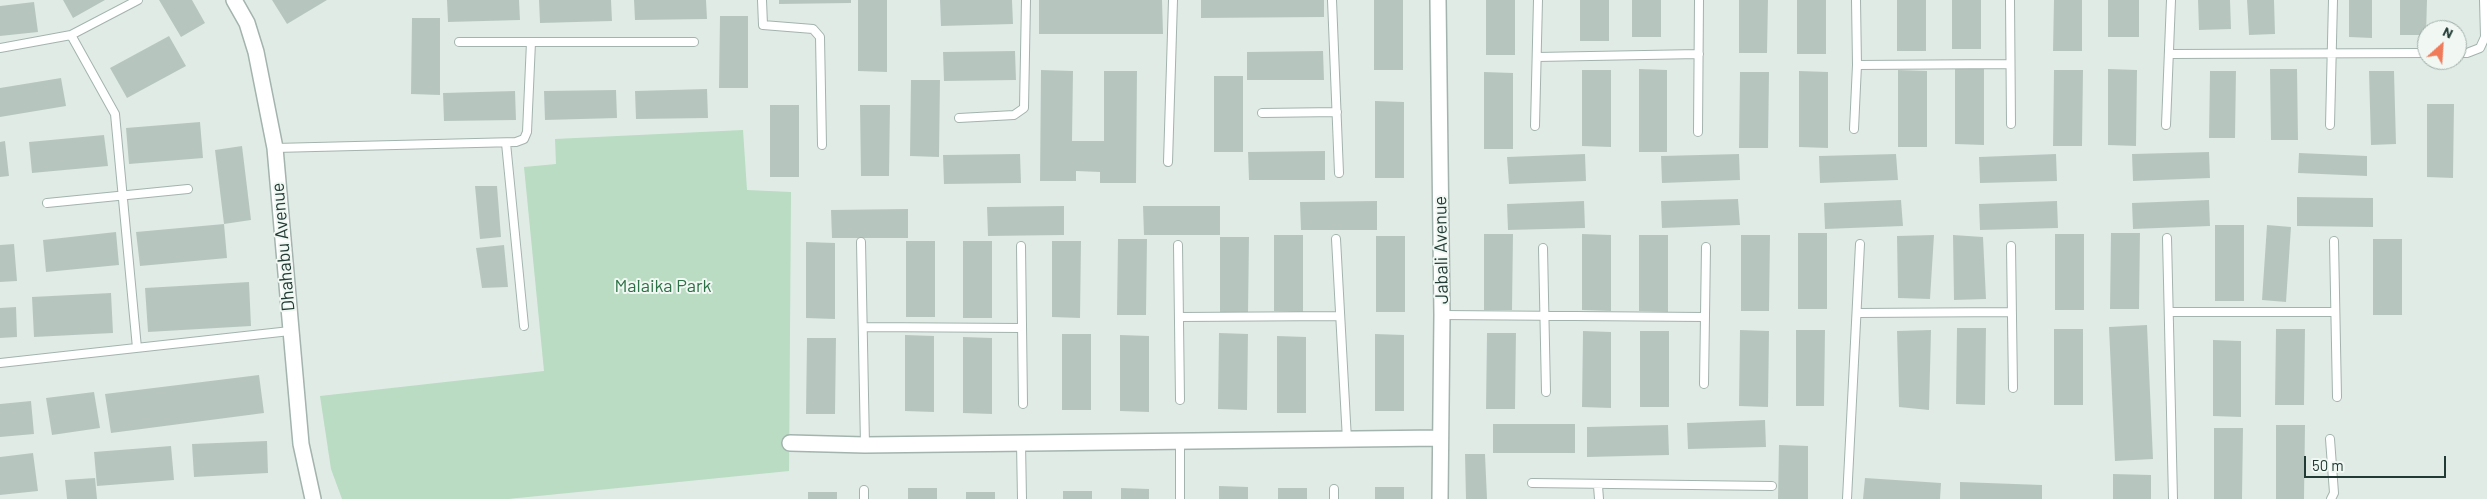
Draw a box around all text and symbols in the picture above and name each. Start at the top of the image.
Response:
north arrow [2417,20,2467,70]
text: N [2440,22,2456,42]
street label: Dhahabu Avenue [267,182,299,312]
street label: Jabali Avenue [1429,196,1453,304]
park label: Malaika Park [614,275,712,297]
scale bar [2307,446,2450,478]
text: 50 m [2312,456,2344,474]

